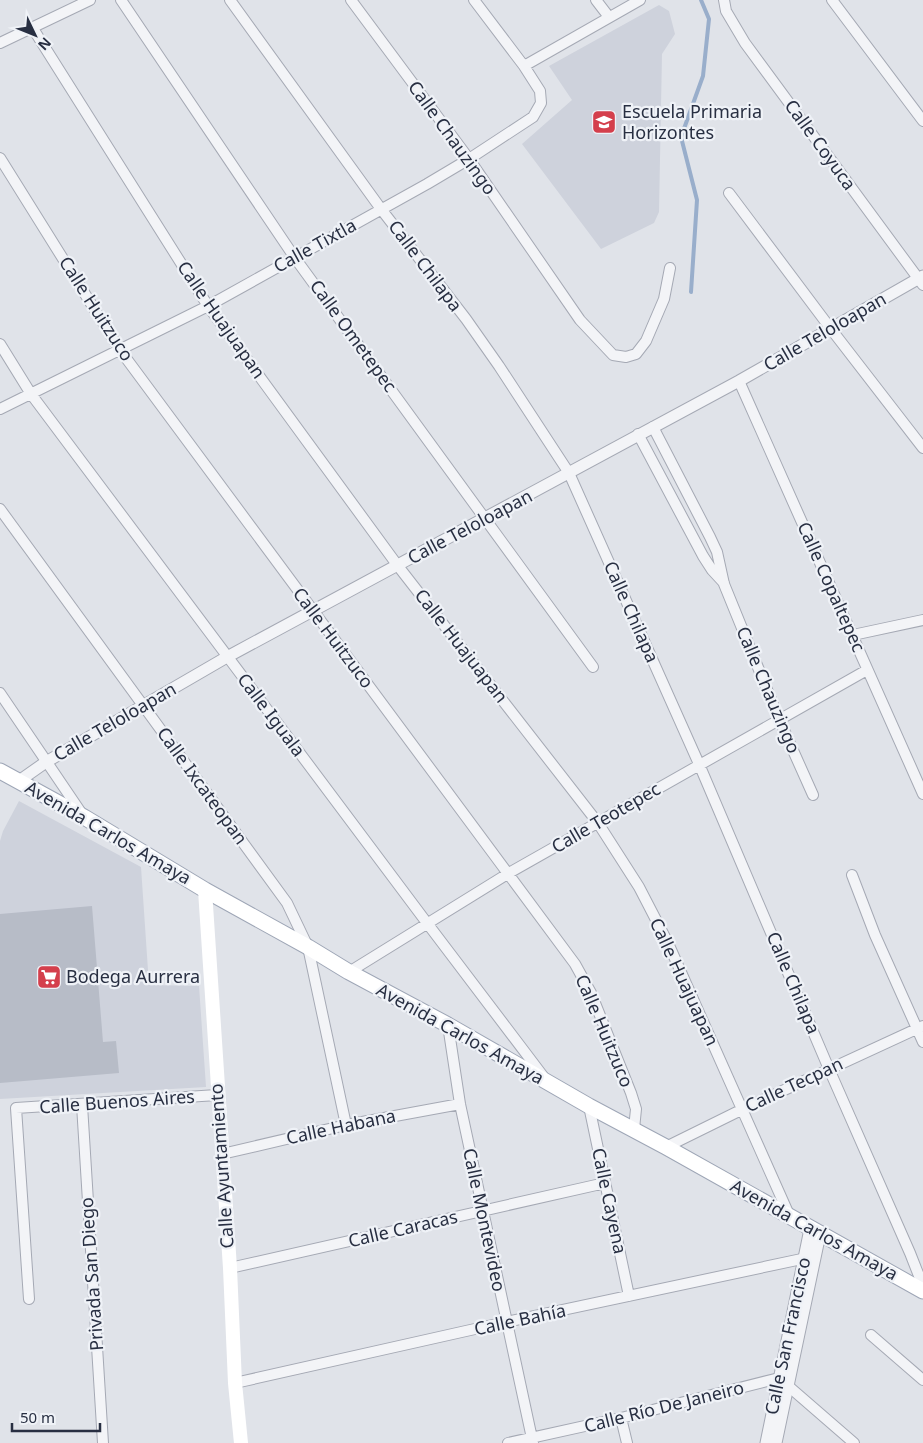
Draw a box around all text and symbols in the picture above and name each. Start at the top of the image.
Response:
north arrow [10,10,60,60]
text: N [34,34,56,55]
street label: Calle Chauzingo [403,76,502,199]
street label: Calle Coyuca [780,94,862,195]
place label: Escuela Primaria Horizontes [622,99,762,144]
school or university icon: Escuela Primaria Horizontes [591,109,617,135]
street label: Calle Tixtla [269,213,360,278]
street label: Calle Chilapa [384,215,468,316]
street label: Calle Huitzuco [54,251,140,365]
street label: Calle Huajuapan [172,256,271,383]
street label: Calle Ometepec [305,274,403,397]
street label: Calle Teloloapan [759,286,890,376]
street label: Calle Teloloapan [403,483,536,569]
street label: Calle Copaltepec [792,518,872,656]
street label: Calle Chilapa [599,557,665,666]
street label: Calle Huitzuco [288,582,380,693]
street label: Calle Huajuapan [410,584,514,707]
street label: Calle Chauzingo [731,623,806,757]
street label: Calle Iguala [233,668,311,761]
street label: Calle Teloloapan [49,676,180,766]
street label: Calle Ixcateopan [152,722,253,849]
street label: Avenida Carlos Amaya [21,775,196,889]
street label: Calle Teotepec [547,776,665,858]
street label: Calle Huajuapan [645,914,725,1049]
street label: Calle Chilapa [762,928,826,1037]
supermarket icon: Bodega Aurrera [36,964,62,990]
place label: Bodega Aurrera [66,964,200,988]
street label: Calle Huitzuco [570,971,639,1091]
street label: Avenida Carlos Amaya [373,977,548,1089]
street label: Calle Tecpan [741,1051,846,1117]
street label: Calle Ayuntamiento [203,1083,239,1249]
street label: Calle Buenos Aires [38,1084,196,1118]
street label: Calle Habana [284,1103,398,1149]
street label: Calle Montevideo [458,1146,512,1294]
street label: Calle Cayena [587,1146,633,1256]
street label: Avenida Carlos Amaya [727,1173,902,1285]
street label: Privada San Diego [74,1197,108,1352]
street label: Calle Caracas [346,1204,460,1252]
street label: Calle San Francisco [759,1255,815,1417]
street label: Calle Bahía [472,1298,568,1340]
street label: Calle Río De Janeiro [581,1375,746,1437]
scale bar [12,1400,100,1432]
text: 50 m [20,1407,55,1427]

